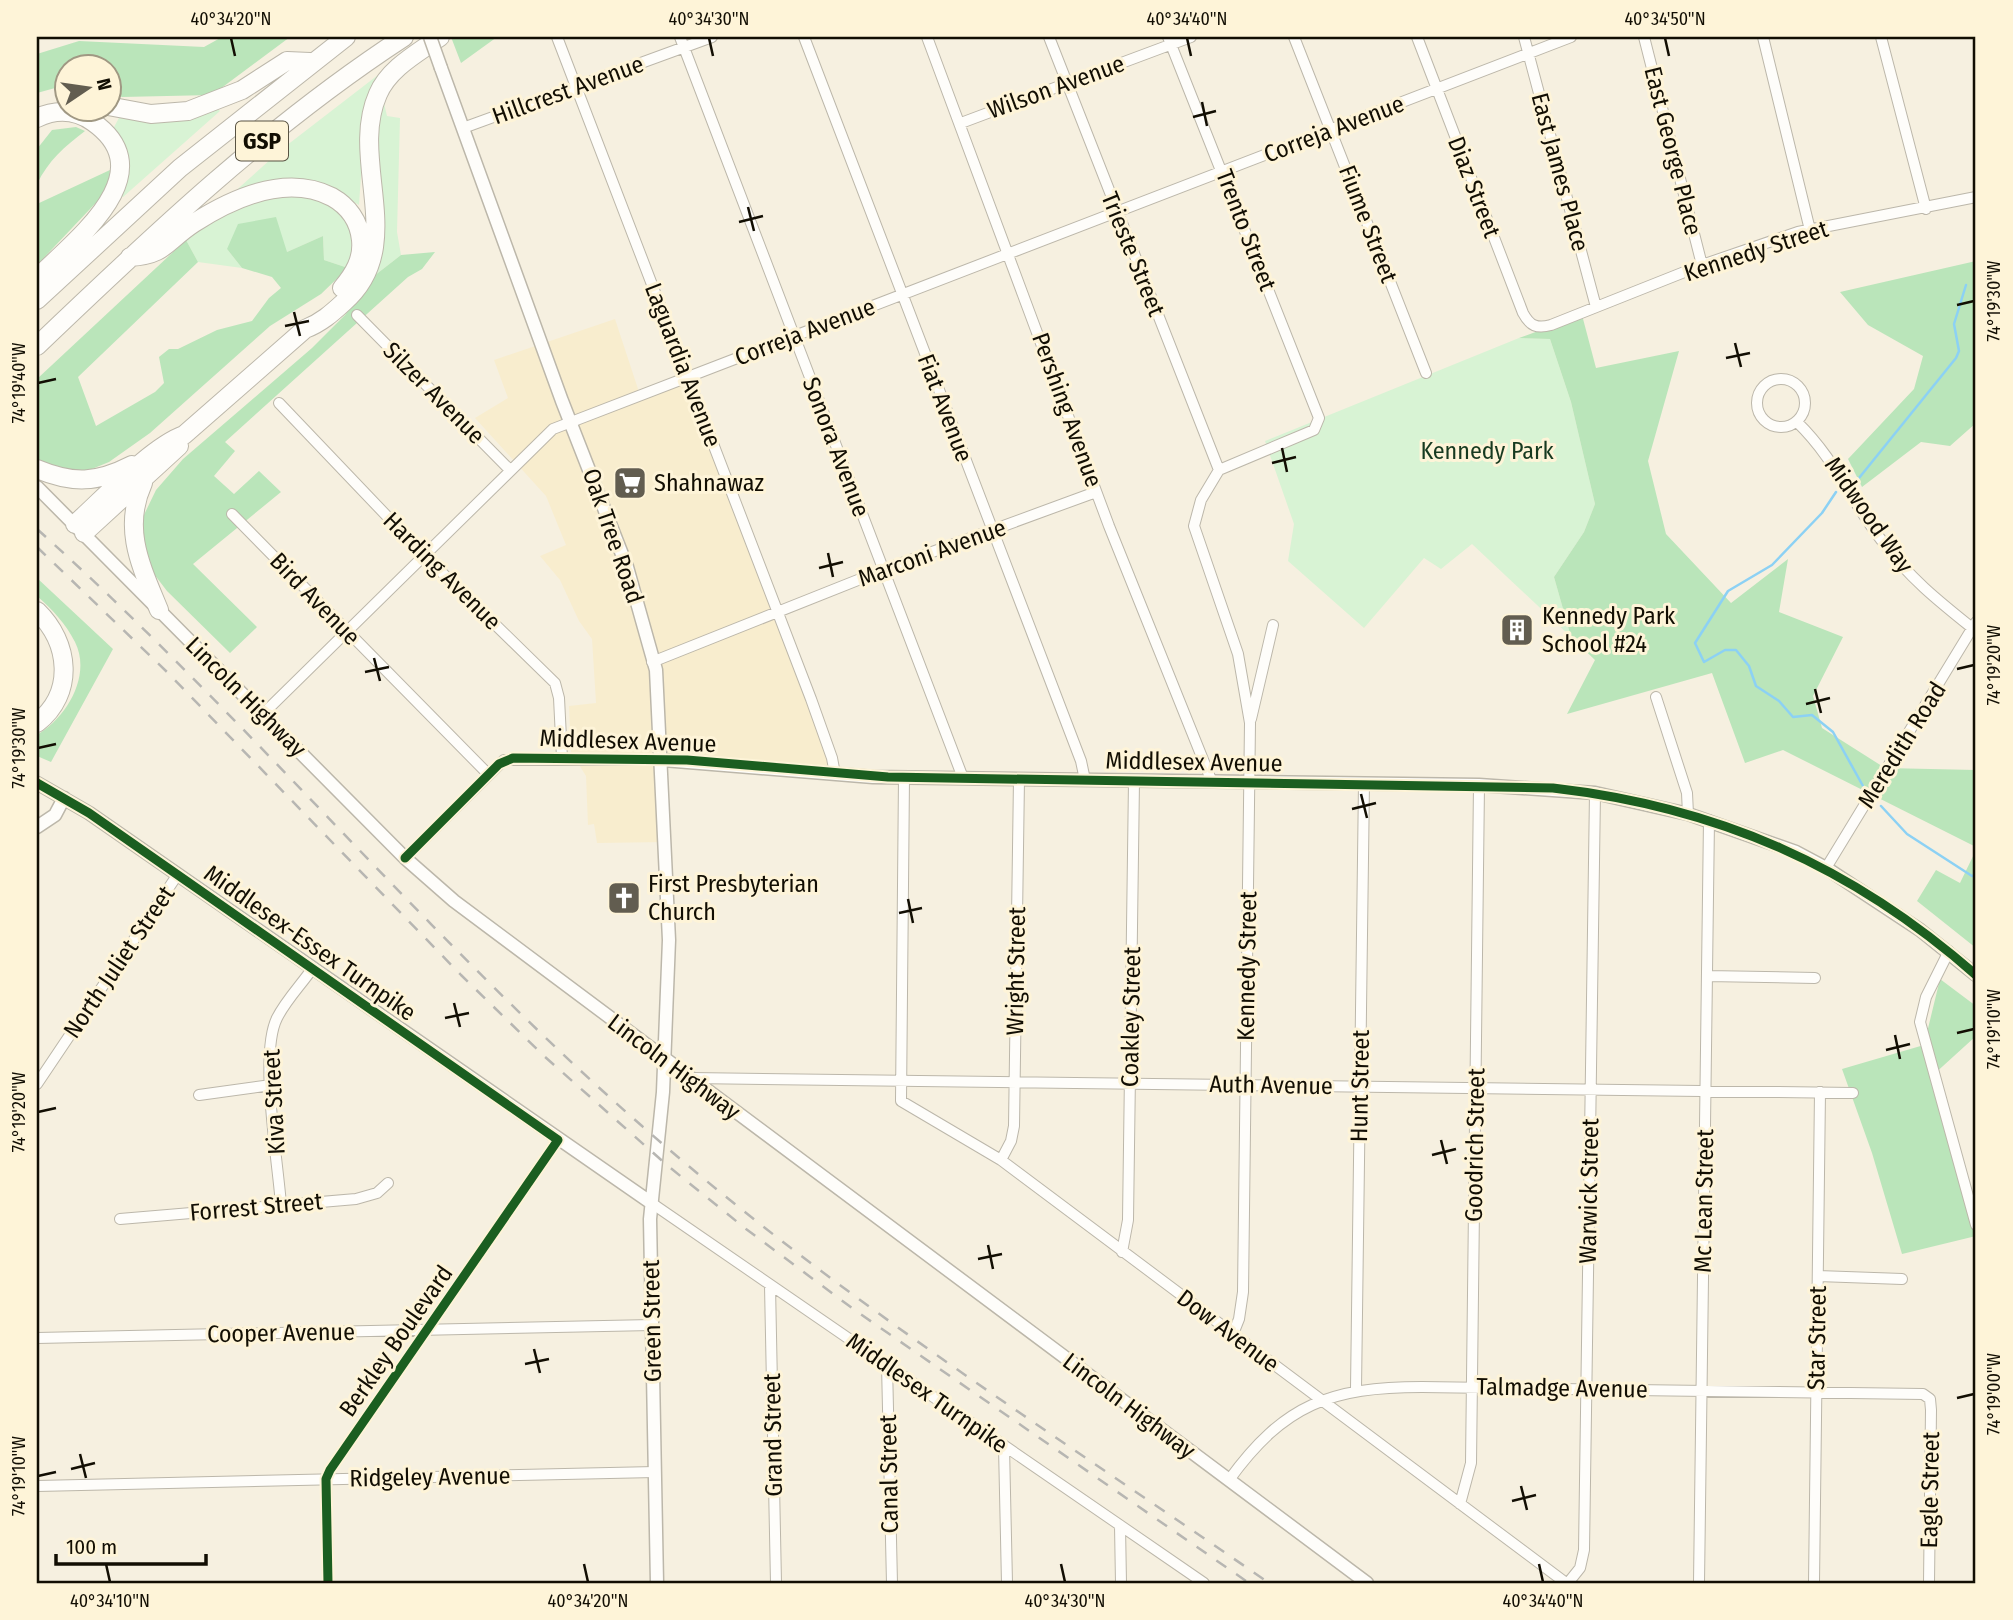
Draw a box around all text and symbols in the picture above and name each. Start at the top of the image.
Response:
text: 40°34'20"N [191,8,271,30]
text: 40°34'30"N [668,8,750,30]
text: 40°34'40"N [1147,8,1227,30]
text: 40°34'50"N [1624,8,1706,30]
street label: Wilson Avenue [984,49,1128,125]
street label: Hillcrest Avenue [489,50,647,130]
north arrow [52,52,122,122]
street label: East George Place [1638,64,1708,238]
text: N [92,76,117,92]
street label: Correja Avenue [1260,89,1408,169]
street label: East James Place [1525,90,1595,254]
road number: GSP [236,122,288,160]
street label: Diaz Street [1442,133,1506,242]
street label: Fiume Street [1333,161,1403,287]
street label: Trento Street [1210,166,1282,295]
street label: Trieste Street [1095,188,1171,320]
street label: Kennedy Street [1681,215,1832,287]
text: 74°19'30"W [1983,260,2005,341]
street label: Laguardia Avenue [639,279,727,451]
street label: Correja Avenue [731,292,879,372]
street label: Pershing Avenue [1026,329,1108,491]
street label: Silzer Avenue [377,336,491,450]
text: 74°19'40"W [8,342,30,423]
street label: Fiat Avenue [912,350,978,466]
street label: Sonora Avenue [797,373,875,521]
park label: Kennedy Park [1420,437,1554,465]
street label: Midwood Way [1819,452,1919,578]
supermarket icon: Shahnawaz [611,464,649,502]
street label: Oak Tree Road [577,465,649,607]
place label: Shahnawaz [654,469,764,497]
street label: Harding Avenue [377,506,507,636]
street label: Marconi Avenue [854,513,1010,593]
street label: Bird Avenue [264,547,366,651]
place label: Kennedy Park School #24 [1542,602,1676,658]
building icon: Kennedy Park School #24 [1498,611,1536,649]
text: 74°19'20"W [1983,624,2005,705]
street label: Lincoln Highway [180,631,312,763]
street label: Meredith Road [1852,677,1952,813]
text: 74°19'30"W [8,707,30,788]
street label: Middlesex Avenue [539,724,717,758]
street label: Middlesex Avenue [1105,746,1283,778]
street label: Middlesex-Essex Turnpike [199,859,421,1027]
place label: First Presbyterian Church [648,870,819,926]
church icon: First Presbyterian Church [605,879,643,917]
street label: North Juliet Street [58,880,180,1043]
street label: Kennedy Street [1232,891,1262,1041]
street label: Wright Street [1001,906,1031,1036]
street label: Coakley Street [1116,946,1146,1087]
text: 74°19'10"W [1983,989,2005,1069]
street label: Lincoln Highway [602,1008,746,1126]
street label: Hunt Street [1345,1029,1375,1142]
street label: Kiva Street [257,1048,291,1155]
street label: Goodrich Street [1460,1068,1490,1222]
street label: Auth Avenue [1209,1070,1333,1100]
text: 74°19'20"W [8,1071,30,1152]
street label: Warwick Street [1574,1118,1604,1264]
street label: Mc Lean Street [1689,1129,1719,1273]
street label: Forrest Street [189,1187,324,1227]
street label: Green Street [637,1259,667,1382]
street label: Berkley Boulevard [334,1260,458,1422]
street label: Dow Avenue [1172,1284,1284,1378]
street label: Star Street [1802,1285,1832,1390]
street label: Cooper Avenue [207,1318,355,1348]
street label: Middlesex Turnpike [841,1327,1013,1459]
street label: Lincoln Highway [1057,1347,1201,1465]
text: 74°19'00"W [1983,1353,2005,1435]
street label: Grand Street [758,1373,788,1497]
street label: Talmadge Avenue [1476,1373,1648,1403]
street label: Canal Street [874,1414,904,1534]
street label: Eagle Street [1915,1431,1945,1548]
text: 74°19'10"W [8,1436,30,1516]
street label: Ridgeley Avenue [349,1462,511,1492]
scale bar [56,1522,206,1566]
text: 100 m [66,1534,117,1560]
text: 40°34'10"N [70,1590,150,1612]
text: 40°34'20"N [548,1590,628,1612]
text: 40°34'30"N [1024,1590,1106,1612]
text: 40°34'40"N [1503,1590,1583,1612]

